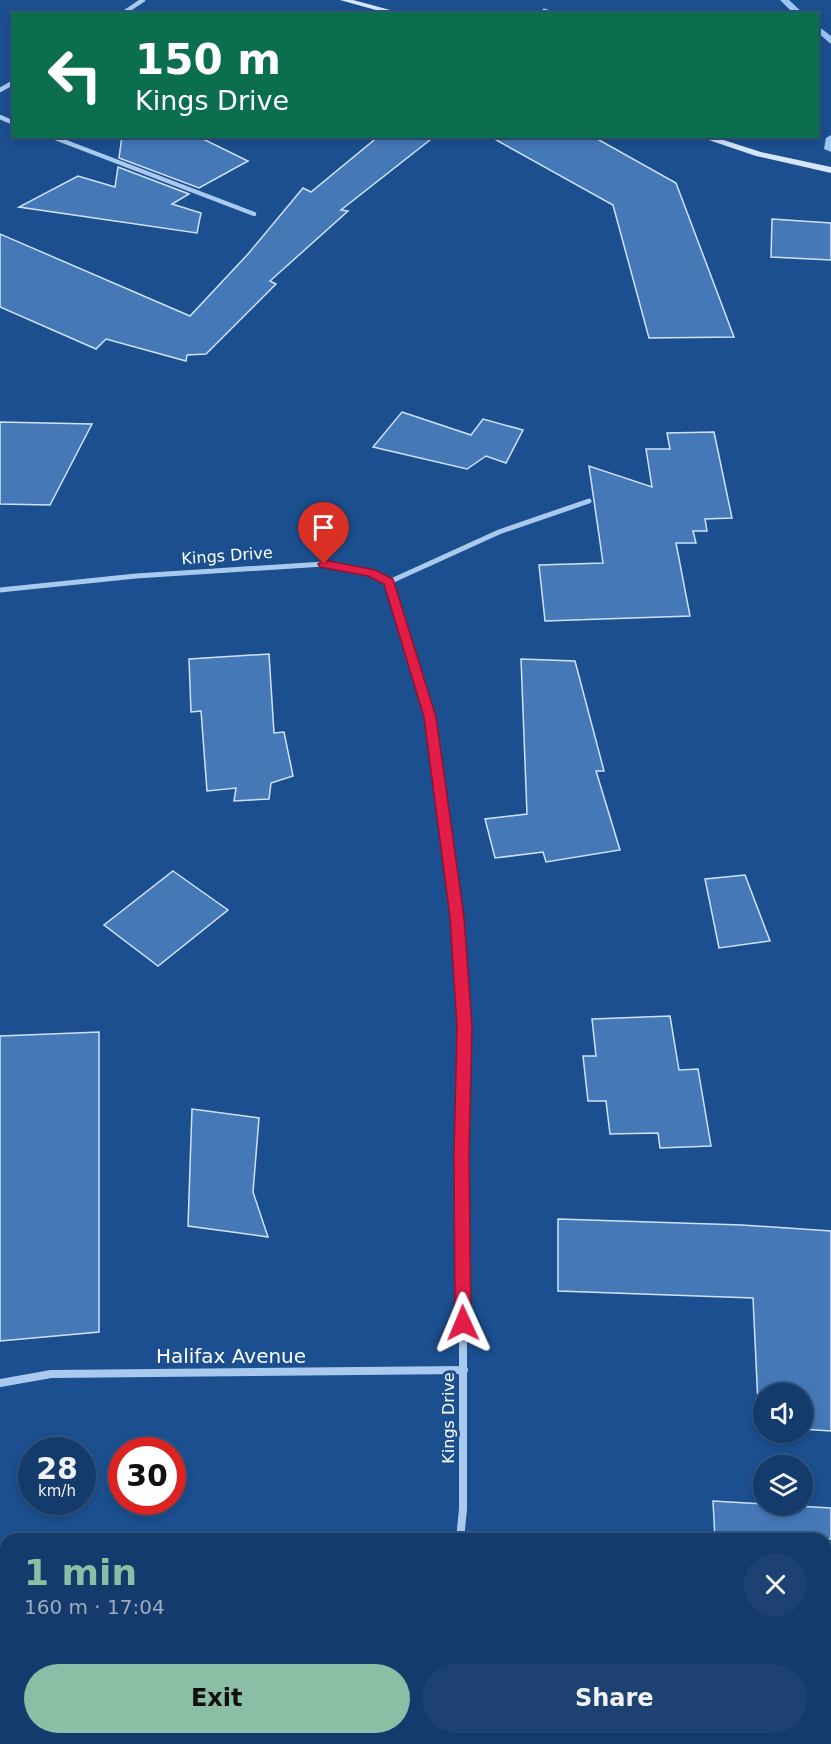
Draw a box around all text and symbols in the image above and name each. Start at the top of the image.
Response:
text: 150 m [135,35,281,84]
icon: left [36,36,114,114]
text: Kings Drive [135,85,289,116]
pin [298,502,349,564]
icon: arrive [307,511,340,544]
street label: Kings Drive [181,543,273,568]
position arrow [431,1291,495,1355]
street label: Halifax Avenue [156,1344,306,1368]
street label: Kings Drive [439,1372,458,1464]
map controls [753,1383,813,1515]
button: sound [753,1383,813,1443]
speed limit sign: 30 [108,1437,186,1515]
text: 28 [36,1451,78,1486]
button: layers [753,1455,813,1515]
text: km/h [38,1482,76,1500]
text: 1 min [24,1552,137,1593]
button: close [744,1553,807,1616]
text: 160 m · 17:04 [24,1595,165,1619]
button: Exit [24,1664,410,1733]
button: Share [422,1664,807,1733]

